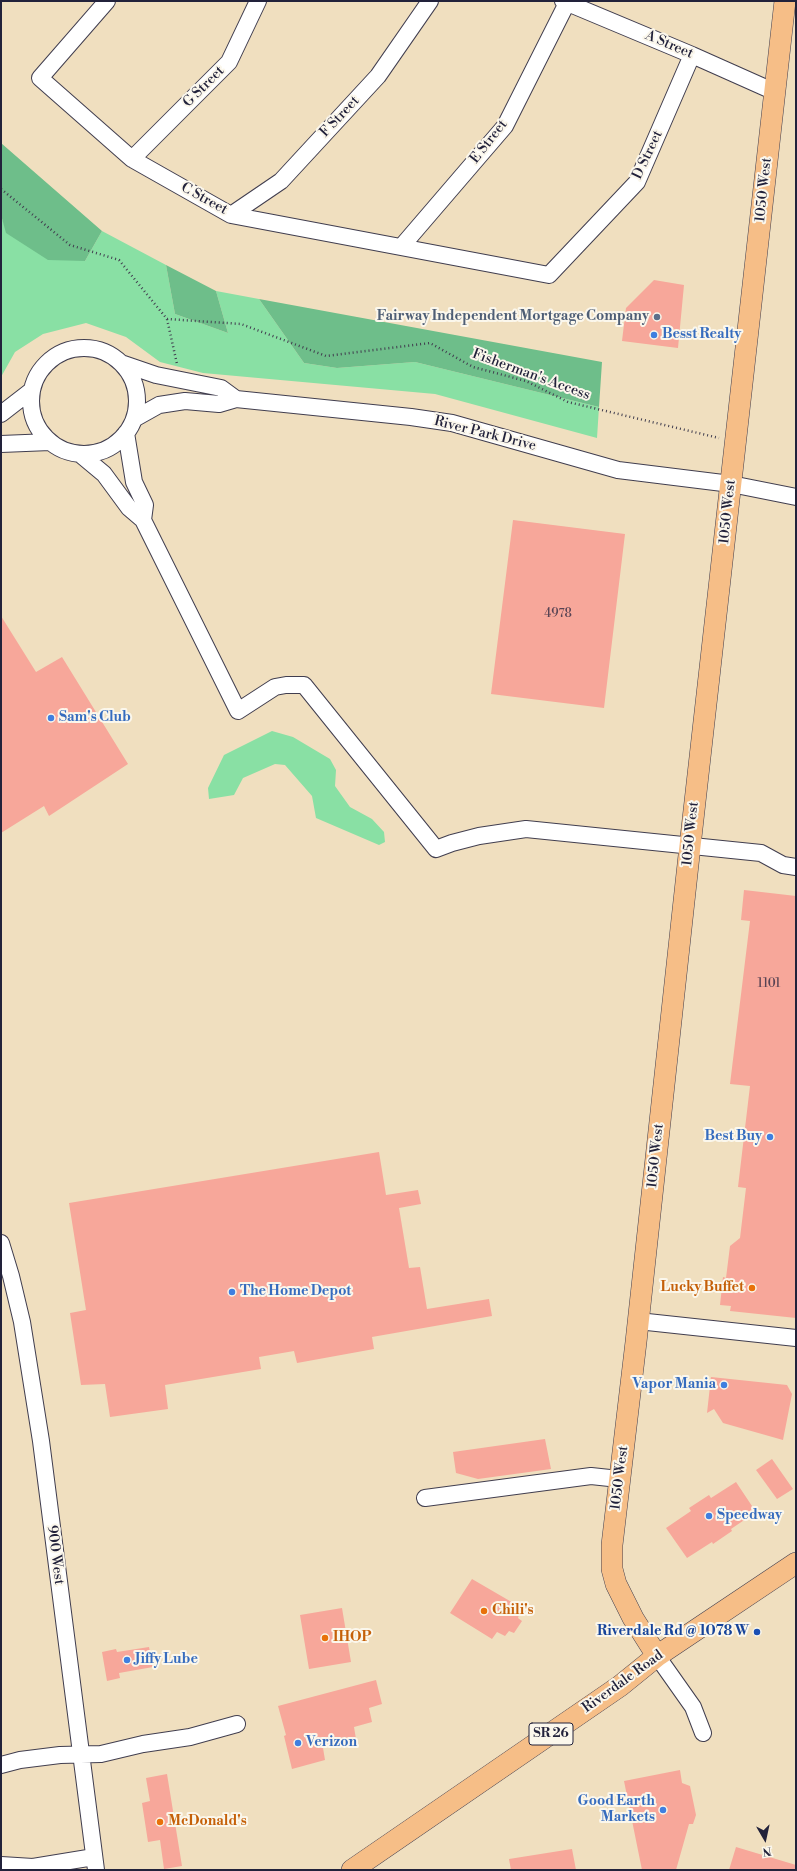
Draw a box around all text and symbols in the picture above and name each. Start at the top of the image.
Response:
street label: A Street [642,27,696,63]
street label: G Street [180,63,228,111]
street label: F Street [317,93,363,141]
street label: E Street [467,117,511,167]
street label: D Street [629,128,667,182]
street label: 1050 West [752,157,776,223]
street label: C Street [178,179,230,219]
place label: Fairway Independent Mortgage Company [377,309,649,325]
marker: Fairway Independent Mortgage Company [652,312,662,322]
place label: Besst Realty [662,327,741,343]
marker: Besst Realty [649,330,659,340]
street label: Fisherman's Access [470,346,592,404]
street label: River Park Drive [432,413,538,455]
street label: 1050 West [716,479,740,545]
house number: 4978 [544,607,572,621]
place label: Sam's Club [59,710,131,726]
marker: Sam's Club [46,713,56,723]
street label: 1050 West [679,801,703,867]
house number: 1101 [757,977,781,991]
street label: 1050 West [644,1123,668,1189]
place label: Best Buy [704,1129,762,1145]
marker: Best Buy [765,1132,775,1142]
place label: Lucky Buffet [661,1280,744,1296]
marker: Lucky Buffet [747,1283,757,1293]
place label: The Home Depot [240,1284,351,1300]
marker: The Home Depot [227,1287,237,1297]
place label: Vapor Mania [633,1377,716,1393]
marker: Vapor Mania [719,1380,729,1390]
street label: 1050 West [608,1445,632,1511]
place label: Speedway [717,1508,782,1524]
marker: Speedway [704,1511,714,1521]
street label: 900 West [43,1524,67,1586]
place label: Chili's [492,1603,534,1619]
marker: Chili's [479,1606,489,1616]
place label: Riverdale Rd @ 1078 W [597,1624,749,1640]
marker: Riverdale Rd @ 1078 W [752,1627,762,1637]
place label: IHOP [333,1630,371,1646]
marker: IHOP [320,1633,330,1643]
street label: Riverdale Road [579,1647,667,1717]
place label: Jiffy Lube [135,1652,198,1668]
marker: Jiffy Lube [122,1655,132,1665]
road number: SR 26 [529,1723,573,1745]
place label: Verizon [306,1735,357,1751]
marker: Verizon [293,1738,303,1748]
place label: Good Earth Markets [578,1794,655,1826]
marker: Good Earth Markets [658,1805,668,1815]
place label: McDonald's [168,1814,247,1830]
marker: McDonald's [155,1817,165,1827]
north arrow [745,1819,785,1859]
text: N [761,1843,772,1858]

